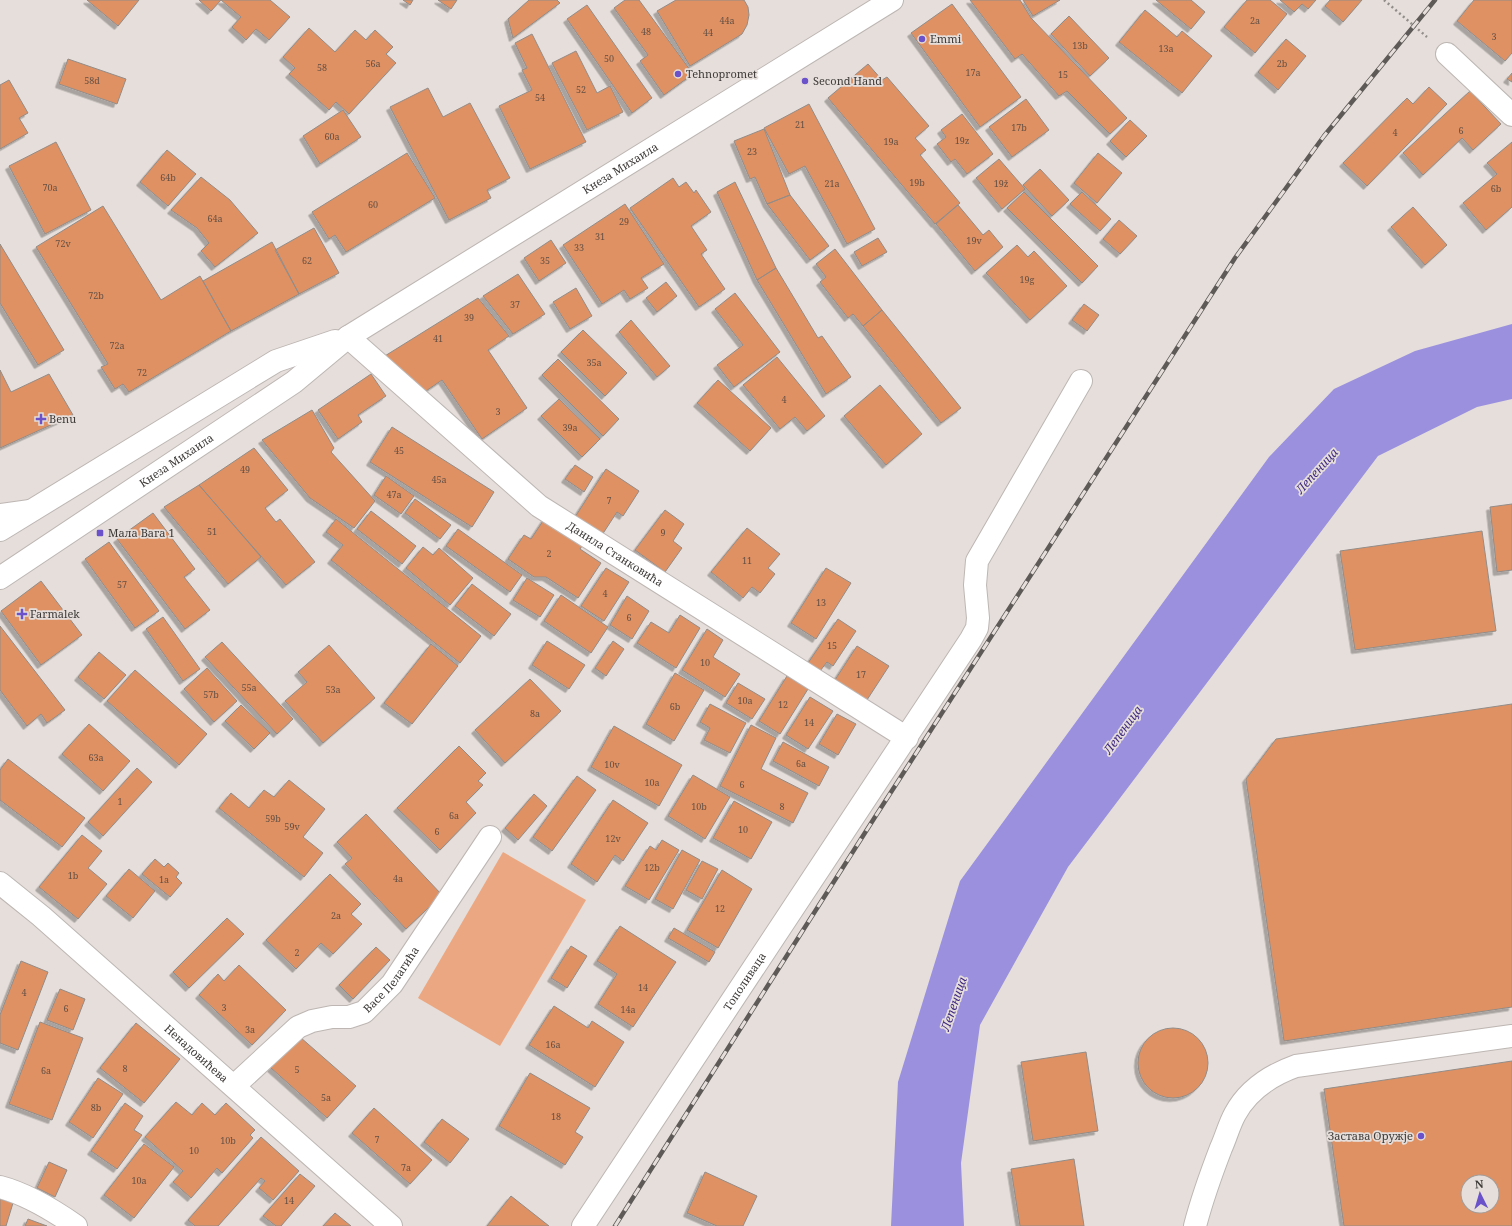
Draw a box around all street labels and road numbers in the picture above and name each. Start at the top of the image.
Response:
street label: Кнеза Михаила [579,139,661,197]
street label: Кнеза Михаила [136,430,216,490]
street label: Данила Станковића [564,518,666,590]
street label: Васе Пелагића [360,943,422,1016]
street label: Тополиваца [719,949,769,1013]
street label: Ненадовићева [161,1021,232,1085]

